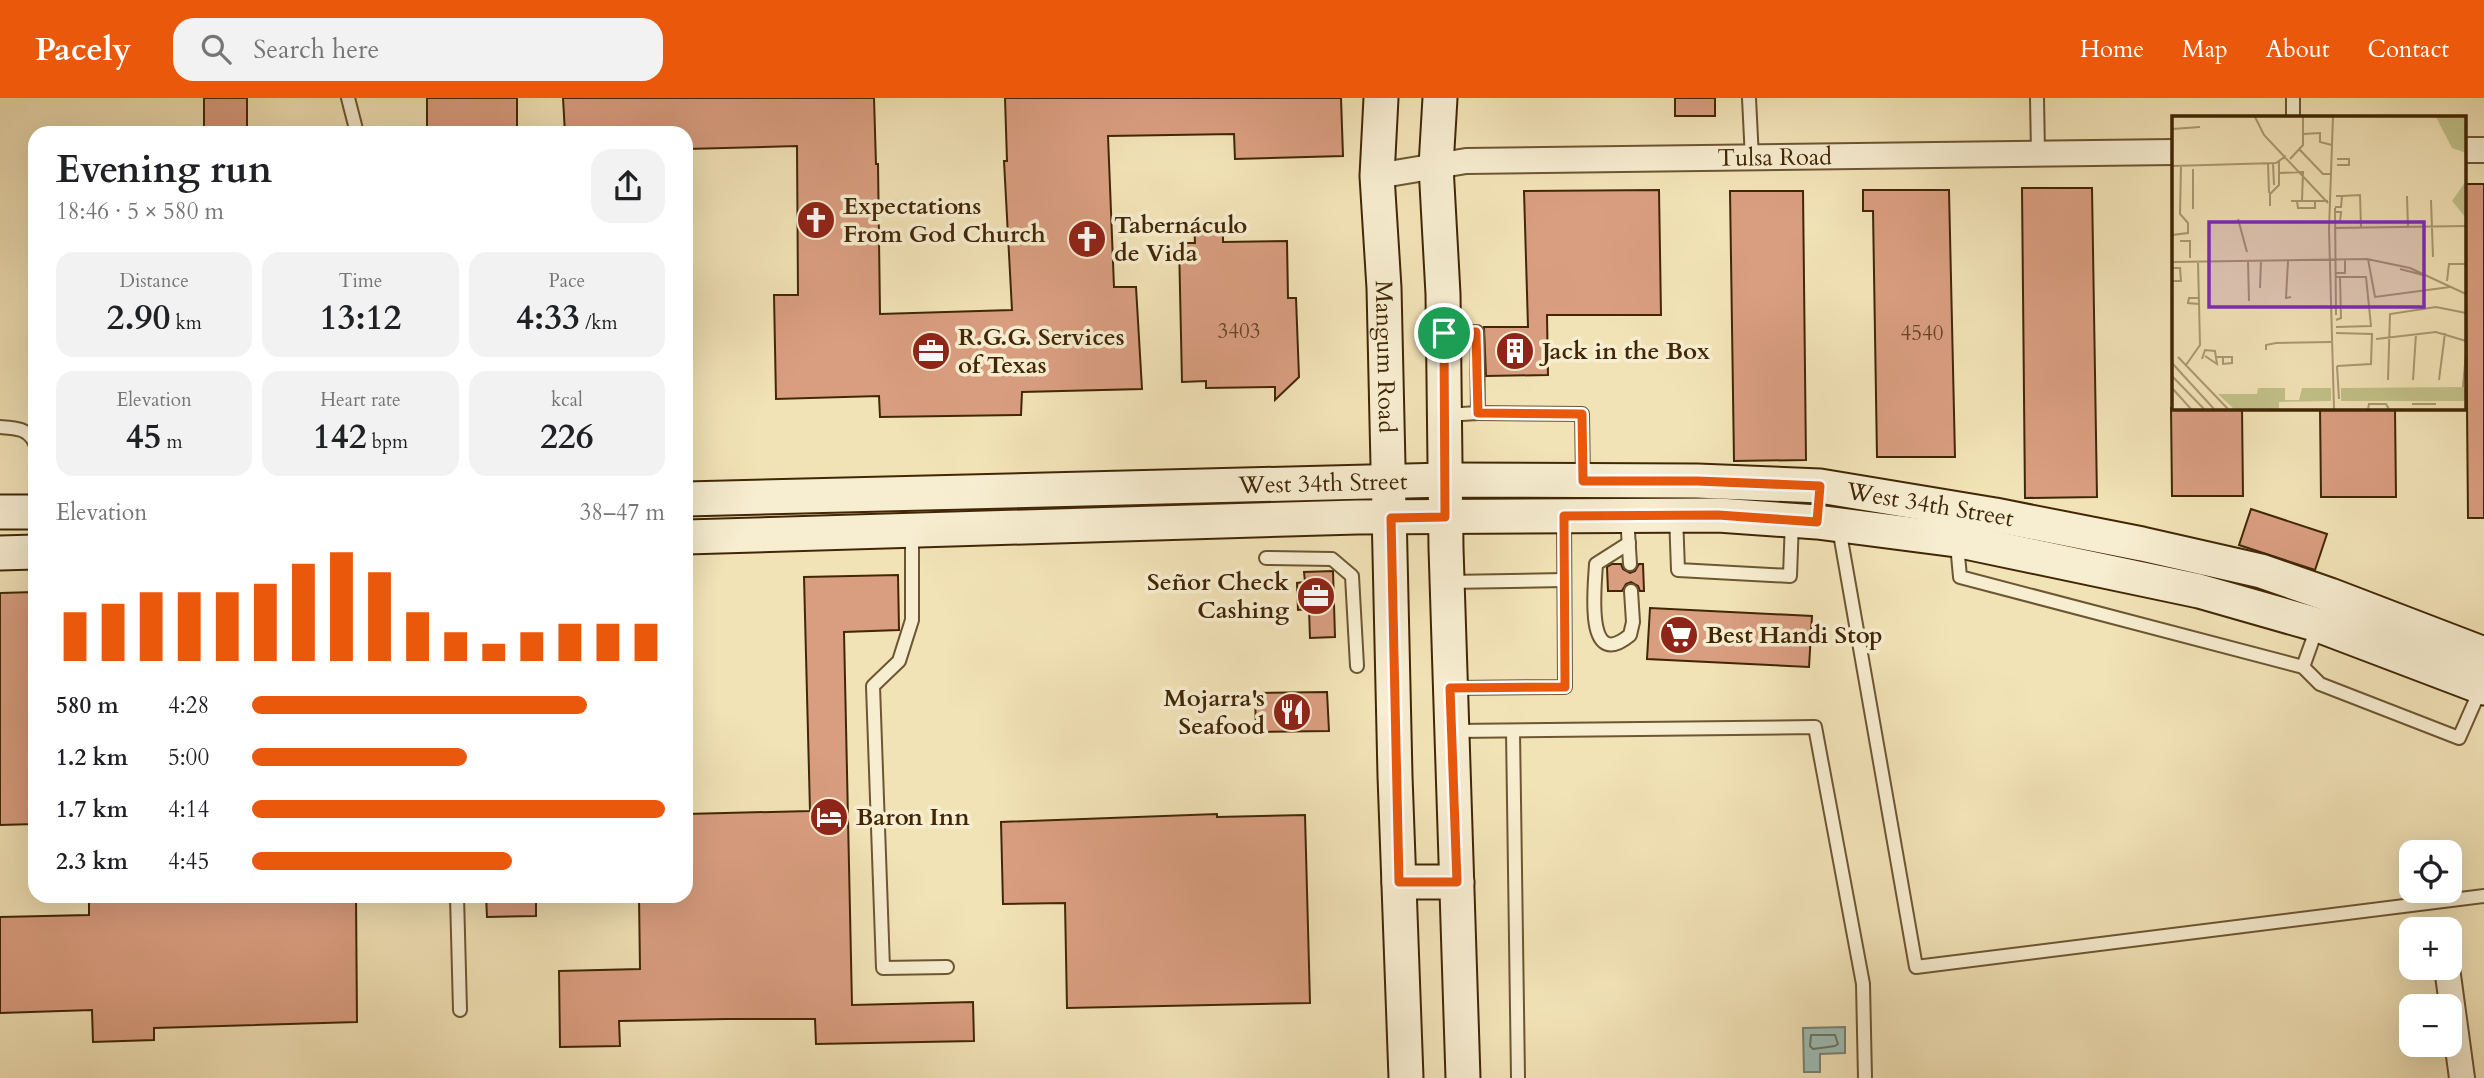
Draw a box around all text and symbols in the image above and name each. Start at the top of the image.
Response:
search box [173,18,663,81]
text: Pacely [35,27,131,72]
icon: search [197,30,235,68]
text: Search here [253,32,379,67]
text: Home [2080,33,2144,66]
text: Map [2182,33,2228,66]
text: About [2266,33,2330,66]
text: Contact [2368,33,2449,66]
inset map [2172,116,2466,410]
street label: Tulsa Road [1717,140,1832,175]
text: Evening run [56,144,272,196]
button: share [591,149,665,223]
place label: Expectations From God Church [843,190,1046,251]
text: 18:46 · 5 × 580 m [56,196,224,227]
church icon: Expectations From God Church [795,199,837,241]
place label: Tabernáculo de Vida [1114,209,1247,270]
church icon: Tabernáculo de Vida [1066,218,1108,260]
text: Distance [119,268,189,294]
text: Time [339,268,382,294]
text: Pace [548,268,585,294]
street label: Mangum Road [1367,280,1403,434]
text: 2.90 [107,294,170,342]
text: 13:12 [320,294,401,342]
text: 4:33 [516,294,580,342]
pin [1414,303,1474,363]
text: km [170,310,202,336]
text: /km [580,310,618,336]
icon: arrive [1425,314,1463,352]
house number: 3403 [1217,317,1261,346]
house number: 4540 [1900,319,1944,348]
place label: R.G.G. Services of Texas [958,321,1125,382]
office icon: R.G.G. Services of Texas [910,330,952,372]
building icon: Jack in the Box [1494,330,1536,372]
place label: Jack in the Box [1539,335,1710,368]
text: Elevation [116,387,192,413]
text: Heart rate [320,387,401,413]
text: kcal [551,387,583,413]
text: 45 [126,413,162,461]
text: 142 [313,413,367,461]
text: 226 [540,413,594,461]
text: m [162,429,183,455]
text: bpm [367,429,408,455]
street label: West 34th Street [1237,465,1408,502]
street label: West 34th Street [1843,474,2017,535]
text: Elevation [56,497,147,528]
text: 38–47 m [580,497,665,528]
place label: Señor Check Cashing [1147,566,1290,627]
office icon: Señor Check Cashing [1295,575,1337,617]
supermarket icon: Best Handi Stop [1658,614,1700,656]
place label: Best Handi Stop [1706,619,1883,652]
place label: Mojarra's Seafood [1163,682,1265,743]
text: 580 m [56,690,119,721]
text: 4:28 [168,690,209,721]
restaurant icon: Mojarra's Seafood [1271,691,1313,733]
text: 1.2 km [56,742,128,773]
text: 5:00 [168,742,209,773]
text: 1.7 km [56,794,128,825]
text: 4:14 [168,794,209,825]
hotel icon: Baron Inn [808,796,850,838]
place label: Baron Inn [856,801,970,834]
map controls [2399,840,2462,1057]
button: locate [2399,840,2462,903]
text: 2.3 km [56,846,128,877]
text: 4:45 [168,846,209,877]
button: + [2399,917,2462,980]
button: − [2399,994,2462,1057]

